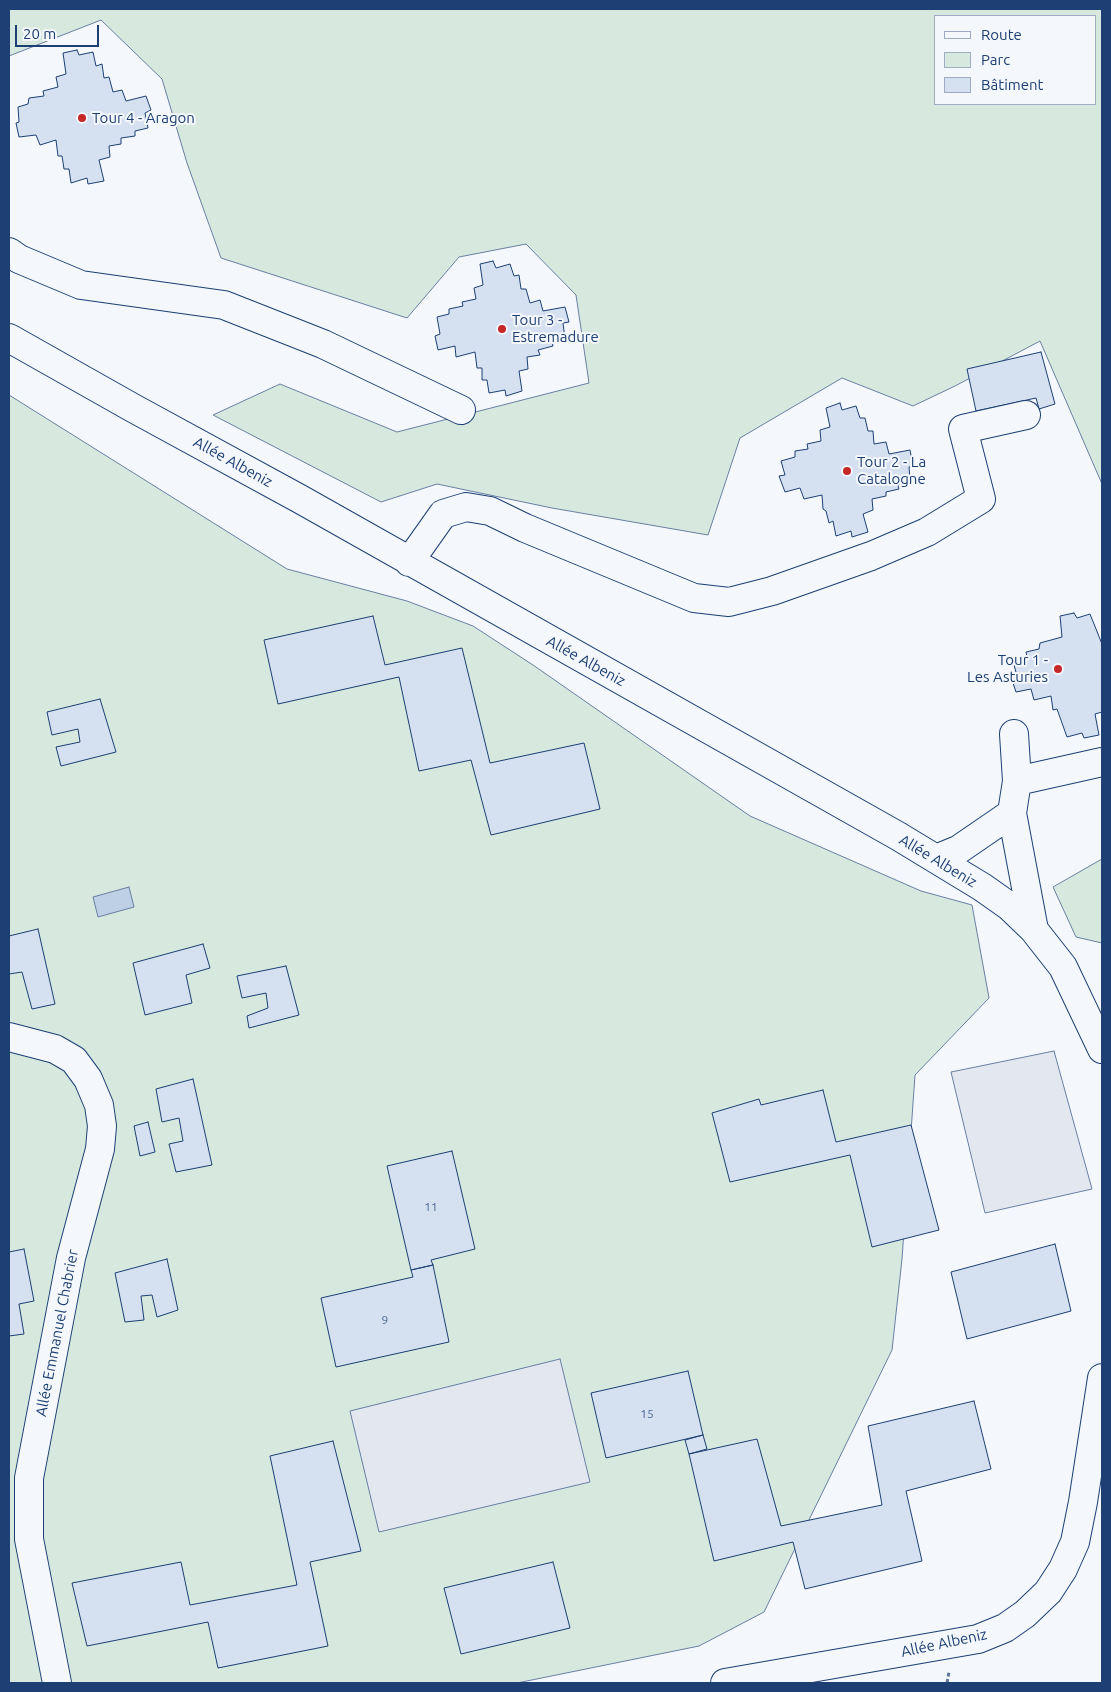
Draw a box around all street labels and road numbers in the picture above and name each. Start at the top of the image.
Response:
street label: Allée Albeniz [190,433,276,491]
street label: Allée Albeniz [543,632,629,690]
street label: Allée Albeniz [896,831,980,891]
street label: Allée Emmanuel Chabrier [32,1248,82,1418]
street label: Allée Albeniz [899,1625,989,1661]

